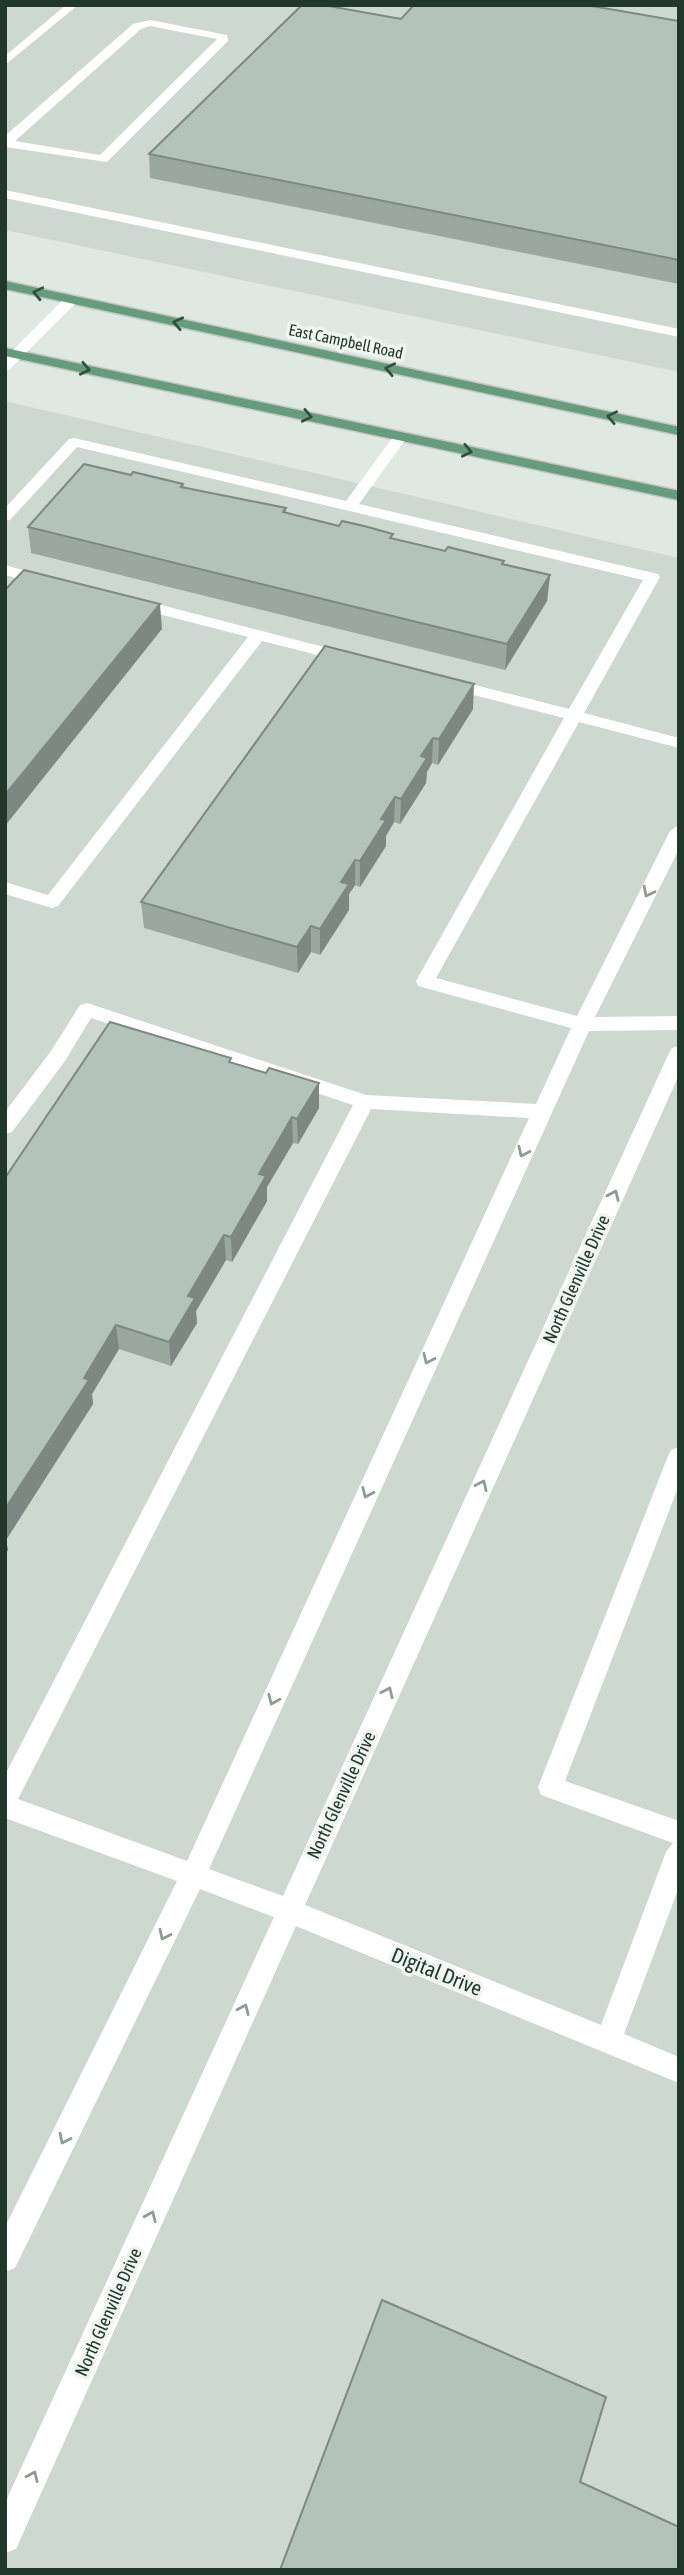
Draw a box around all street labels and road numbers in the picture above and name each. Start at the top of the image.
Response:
street label: East Campbell Road [287,320,405,363]
street label: North Glenville Drive [538,1212,614,1346]
street label: North Glenville Drive [302,1728,380,1862]
street label: Digital Drive [388,1942,486,2000]
street label: North Glenville Drive [70,2245,146,2379]

